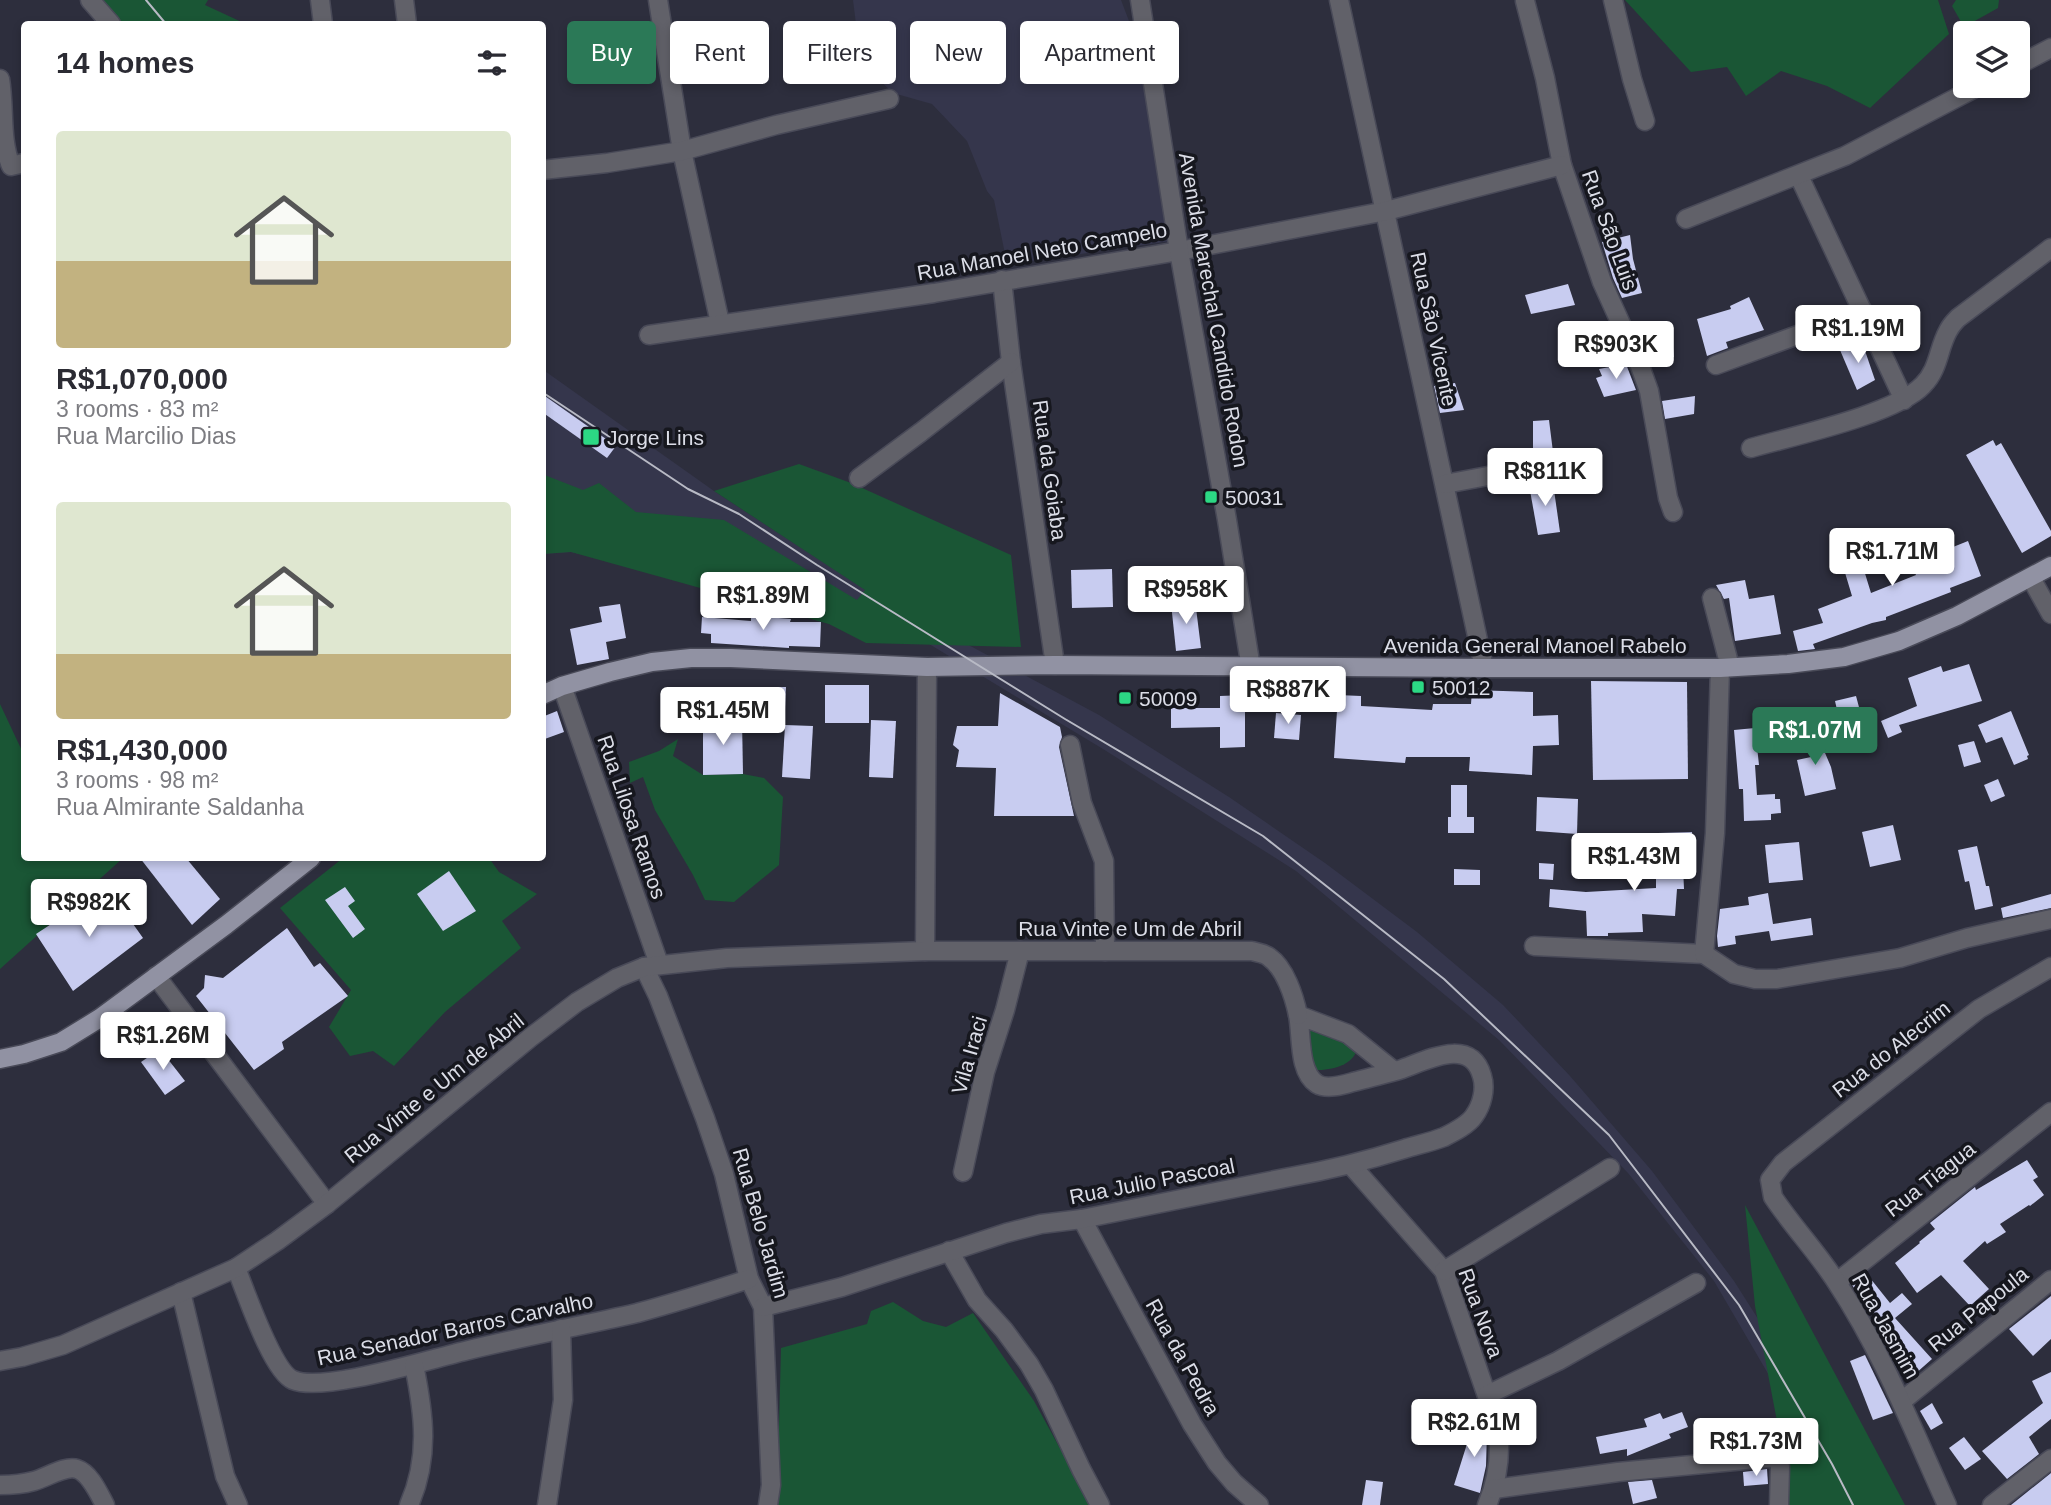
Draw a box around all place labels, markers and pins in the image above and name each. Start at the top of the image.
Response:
pin: R$1.19M [1793,306,1923,365]
pin: R$903K [1559,322,1673,381]
place label: Jorge Lins [607,426,704,449]
marker: Jorge Lins [581,427,601,447]
pin: R$811K [1488,448,1602,508]
place label: 50031 [1225,486,1283,509]
marker: 50031 [1203,489,1219,505]
pin: R$1.71M [1827,528,1957,588]
pin: R$958K [1129,566,1243,626]
pin: R$1.89M [698,572,828,632]
pin: R$887K [1231,666,1345,726]
place label: 50012 [1432,676,1490,699]
marker: 50012 [1410,679,1426,695]
place label: 50009 [1139,687,1197,710]
pin: R$1.45M [658,688,788,747]
marker: 50009 [1117,690,1133,706]
pin: R$1.07M [1750,708,1880,767]
pin: R$1.43M [1569,834,1699,893]
pin: R$982K [32,880,146,939]
pin: R$1.26M [98,1012,228,1072]
pin: R$2.61M [1409,1400,1539,1459]
pin: R$1.73M [1691,1418,1821,1478]

